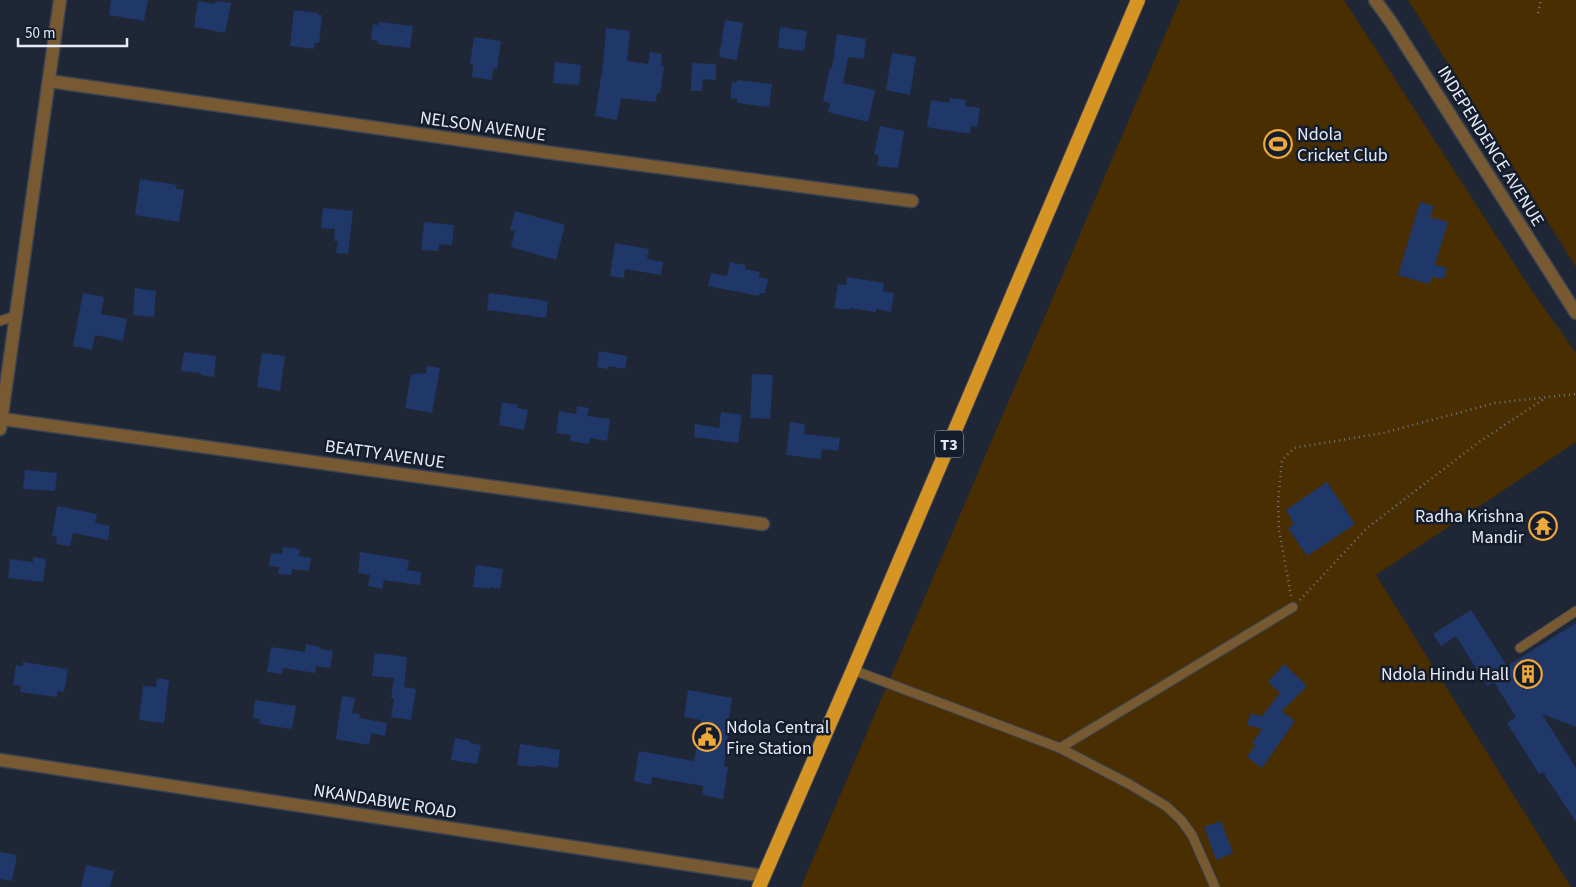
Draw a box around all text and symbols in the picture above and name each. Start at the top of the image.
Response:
scale bar [18,15,126,47]
text: 50 m [25,23,55,44]
street label: INDEPENDENCE AVENUE [1431,61,1550,231]
street label: NELSON AVENUE [418,105,548,148]
place label: Ndola Cricket Club [1297,122,1388,168]
sports icon: Ndola Cricket Club [1263,129,1293,159]
road number: T3 [935,430,963,458]
street label: BEATTY AVENUE [323,434,447,475]
place label: Radha Krishna Mandir [1415,504,1525,550]
temple icon: Radha Krishna Mandir [1528,511,1558,541]
building icon: Ndola Hindu Hall [1513,659,1543,689]
place label: Ndola Hindu Hall [1381,662,1509,687]
place label: Ndola Central Fire Station [726,715,829,761]
public building icon: Ndola Central Fire Station [692,722,722,752]
street label: NKANDABWE ROAD [312,778,458,825]

